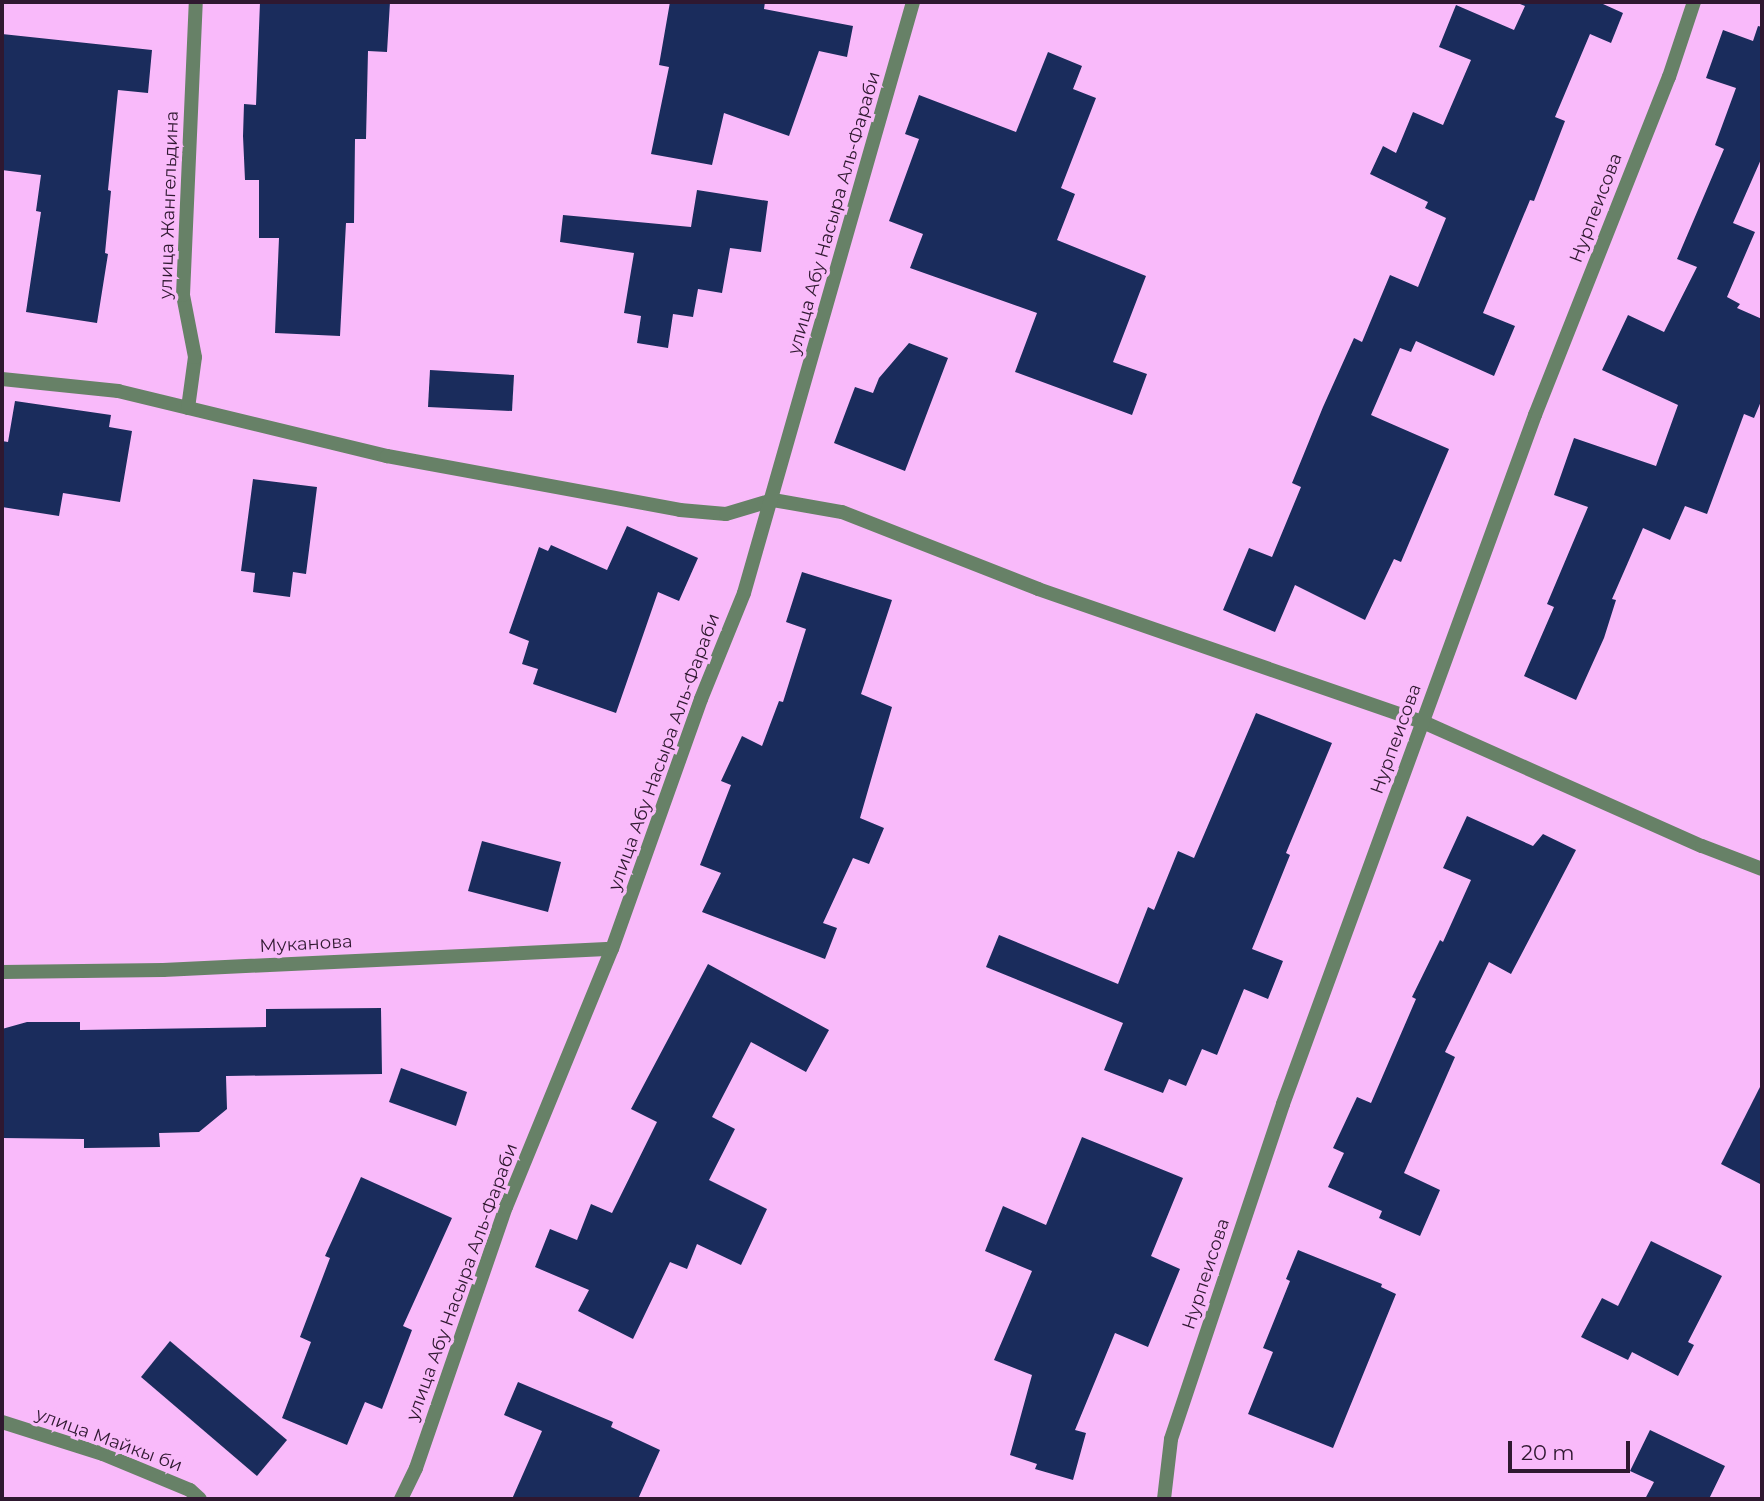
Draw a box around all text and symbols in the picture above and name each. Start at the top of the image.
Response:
street label: улица Абу Насыра Аль-Фараби [783,69,885,357]
street label: улица Жангельдина [155,110,183,300]
street label: Нурпеисова [1565,150,1627,266]
street label: улица Абу Насыра Аль-Фараби [604,610,724,894]
street label: Нурпеисова [1366,681,1426,797]
street label: Муканова [259,931,353,957]
street label: улица Абу Насыра Аль-Фараби [402,1140,522,1424]
street label: Нурпеисова [1178,1216,1234,1332]
street label: улица Майкы би [33,1403,185,1477]
scale bar [1512,1428,1634,1472]
text: 20 m [1521,1440,1575,1465]

